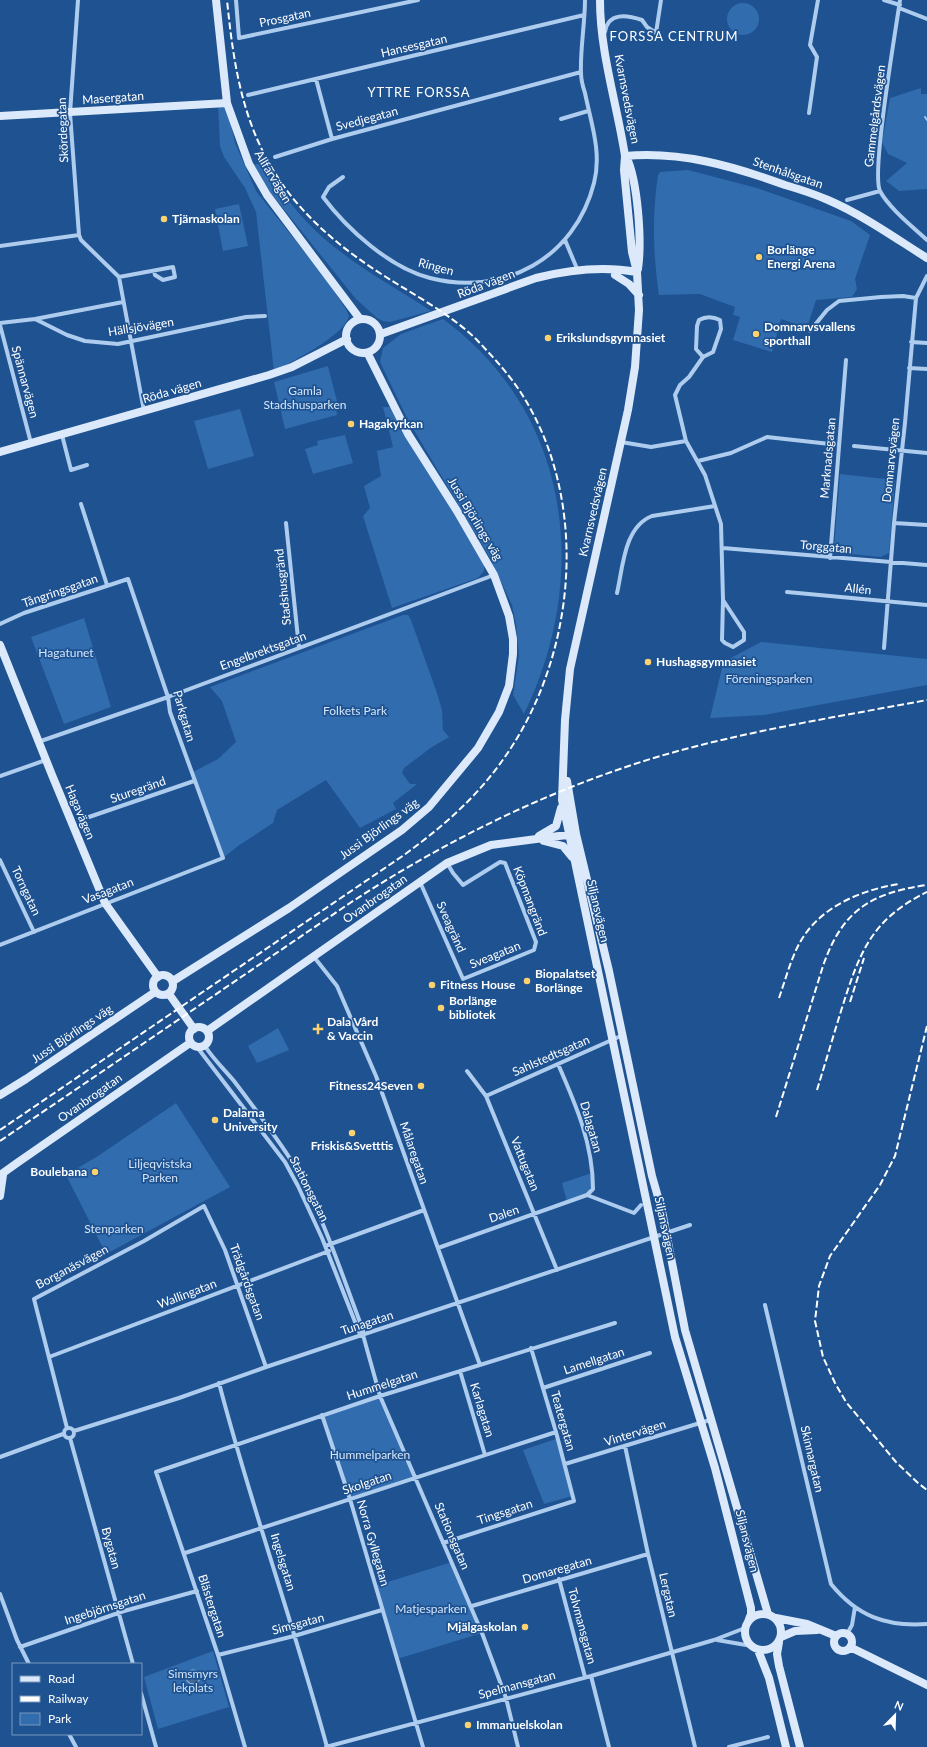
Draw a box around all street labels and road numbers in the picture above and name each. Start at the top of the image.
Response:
street label: Prosgatan [258,5,312,30]
street label: Hansesgatan [379,31,448,60]
street label: Kvarnsvedsvägen [611,53,644,145]
street label: Gammelgårdsvägen [861,64,888,168]
street label: Masergatan [82,88,144,107]
street label: Skördegatan [54,97,71,163]
street label: Svedjegatan [334,103,400,134]
street label: Allfarvägen [252,147,295,206]
street label: Stenhålsgatan [751,154,825,192]
street label: Ringen [417,255,456,278]
street label: Röda vägen [455,266,517,301]
street label: Hällsjövägen [107,314,175,339]
street label: Spännarvägen [9,344,42,420]
street label: Röda vägen [141,375,203,406]
street label: Marknadsgatan [816,417,839,499]
street label: Domnarvsvägen [879,417,902,503]
street label: Kvarnsvedsvägen [575,466,610,558]
street label: Jussi Björlings väg [445,474,506,563]
street label: Torggatan [800,537,853,556]
street label: Stadshusgränd [271,548,294,626]
street label: Tångringsgatan [20,571,100,610]
street label: Allén [844,580,872,597]
street label: Engelbrektsgatan [218,628,308,673]
street label: Parkgatan [170,689,199,743]
street label: Sturegränd [108,773,168,806]
street label: Hagavägen [62,782,99,842]
street label: Jussi Björlings väg [336,795,421,862]
street label: Torngatan [9,864,44,918]
street label: Köpmangränd [510,864,551,938]
street label: Ovanbrogatan [340,871,410,926]
street label: Vasagatan [80,874,135,907]
street label: Siljansvägen [584,878,613,944]
street label: Sveagränd [434,899,469,955]
street label: Sveagatan [467,938,522,972]
street label: Jussi Björlings väg [28,1001,115,1066]
street label: Sahlstedtsgatan [510,1032,592,1079]
street label: Ovanbrogatan [55,1070,125,1125]
street label: Dalagatan [577,1099,606,1154]
street label: Målaregatan [397,1120,432,1186]
street label: Vattugatan [508,1135,543,1193]
street label: Stationsgatan [287,1153,332,1224]
street label: Siljansvägen [651,1195,679,1261]
street label: Dalen [487,1201,521,1226]
street label: Borganäsvägen [33,1241,111,1292]
street label: Trädgårdsgatan [227,1242,268,1322]
street label: Wallingatan [155,1275,218,1312]
street label: Tunagatan [339,1307,395,1338]
street label: Lamellgatan [562,1344,626,1377]
street label: Hummelgatan [344,1366,419,1403]
street label: Karlagatan [467,1381,498,1439]
street label: Teatergatan [548,1389,579,1453]
street label: Vintervägen [602,1416,668,1449]
street label: Skinnargatan [798,1424,827,1494]
street label: Skolgatan [340,1468,393,1498]
street label: Tingsgatan [475,1496,534,1527]
street label: Norra Gyllegatan [354,1498,393,1588]
street label: Stationsgatan [432,1500,473,1572]
street label: Siljansvägen [732,1508,763,1574]
street label: Bygatan [99,1525,124,1570]
street label: Ingelsgatan [268,1531,299,1593]
street label: Domaregatan [521,1552,593,1587]
street label: Lergatan [656,1571,681,1619]
street label: Blästergatan [195,1572,230,1639]
street label: Tolvmansgatan [565,1586,600,1666]
street label: Ingebjörnsgatan [63,1587,147,1628]
street label: Simsgatan [270,1609,326,1638]
street label: Spelmansgatan [477,1667,557,1702]

